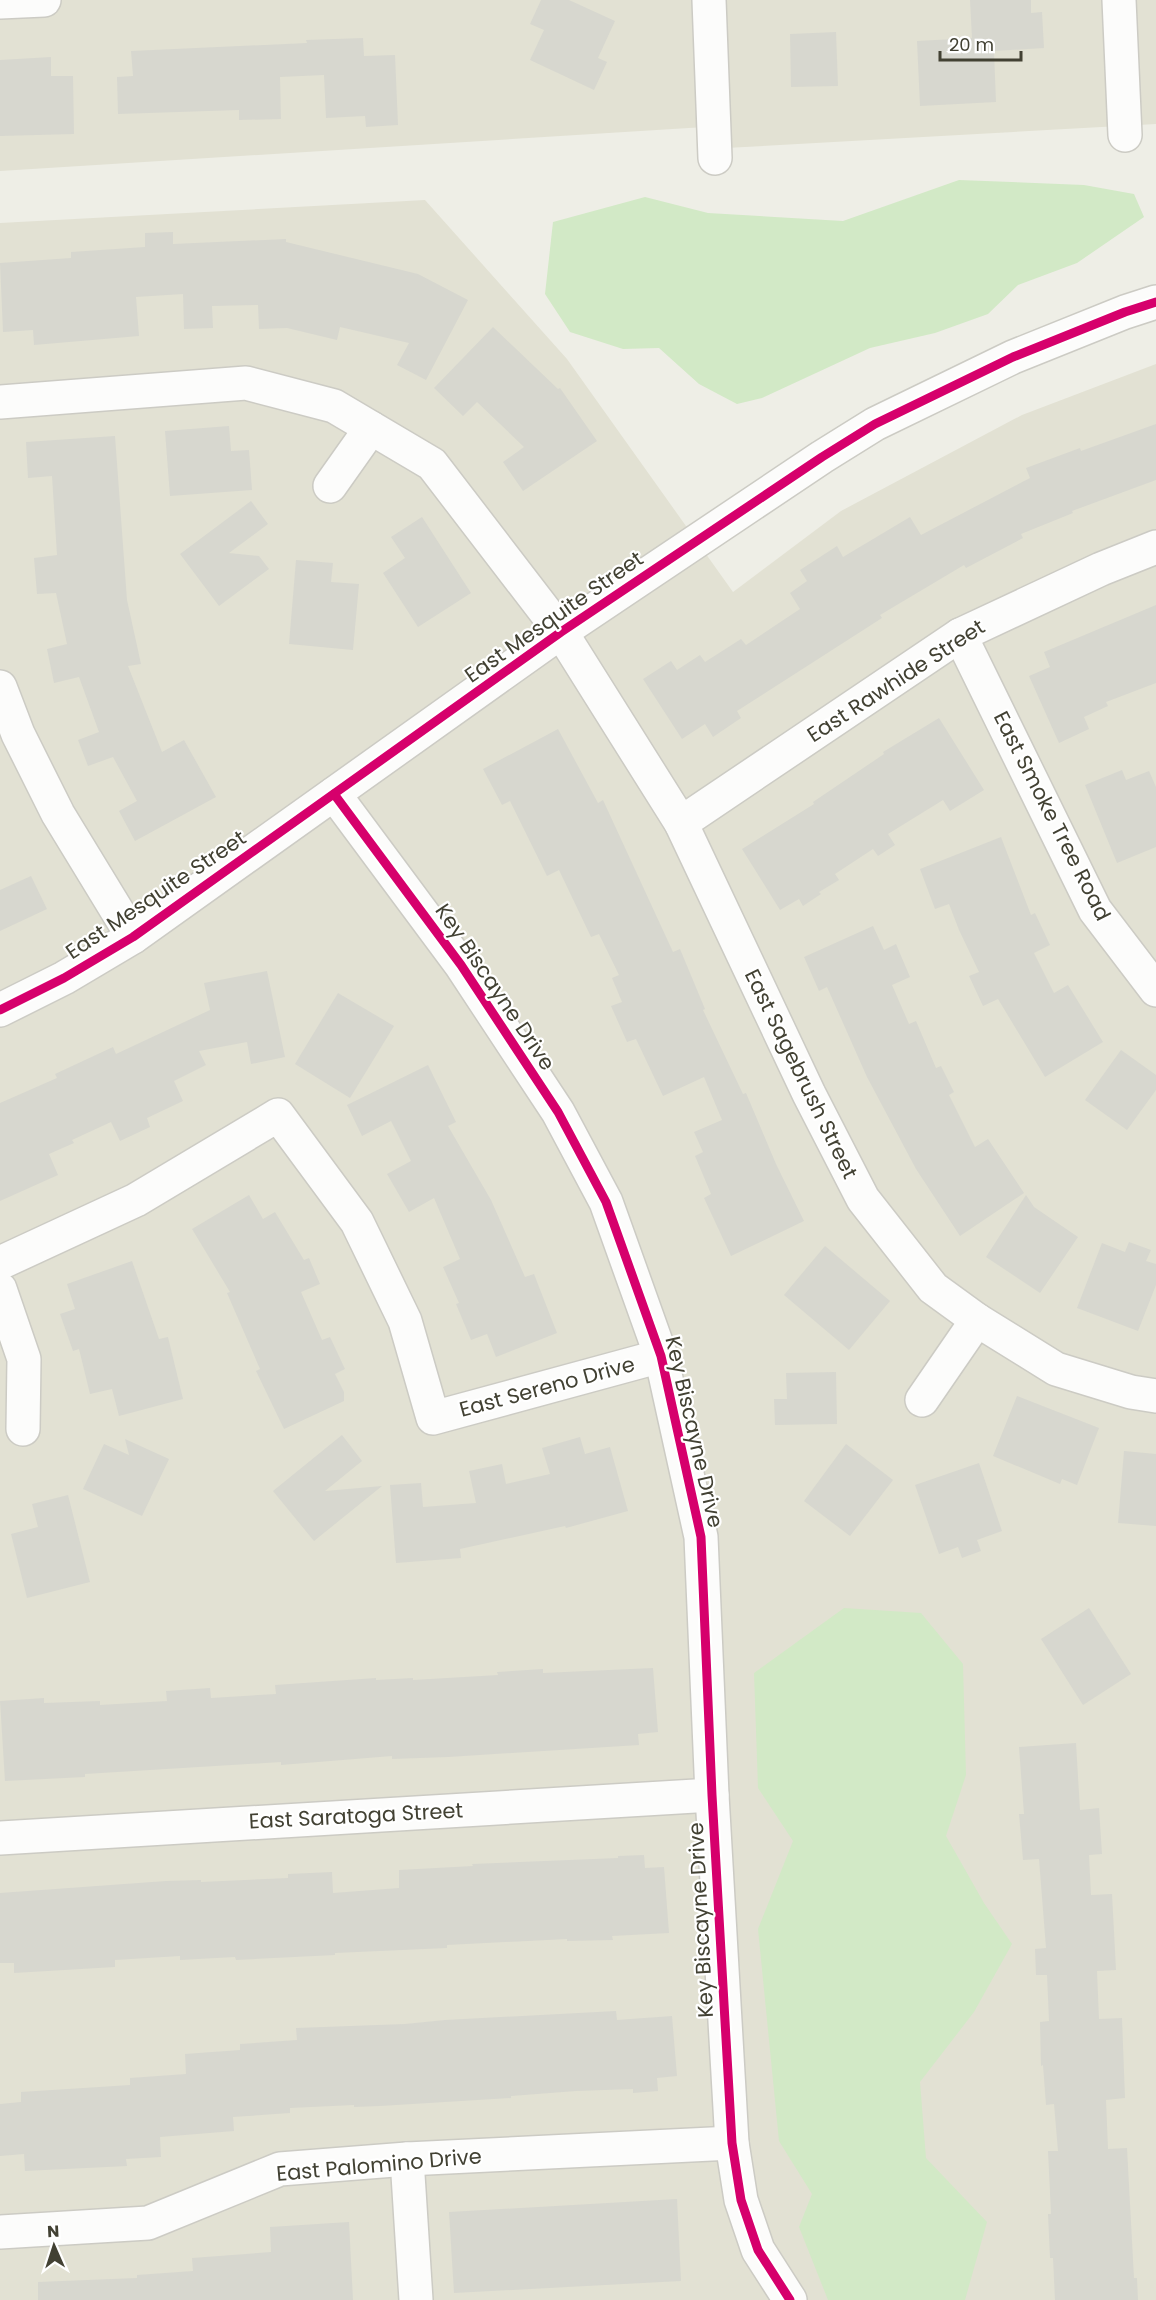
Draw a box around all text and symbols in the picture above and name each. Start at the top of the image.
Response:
scale bar [940,24,1021,62]
text: 20 m [949,32,994,57]
street label: East Mesquite Street [459,544,649,689]
street label: East Rawhide Street [801,612,990,749]
street label: East Smoke Tree Road [987,706,1118,925]
street label: East Mesquite Street [60,823,252,966]
street label: Key Biscayne Drive [429,898,562,1076]
street label: East Sagebrush Street [738,964,865,1183]
street label: Key Biscayne Drive [658,1333,731,1530]
street label: East Sereno Drive [456,1349,638,1424]
street label: East Saratoga Street [248,1795,464,1836]
street label: Key Biscayne Drive [681,1822,720,2018]
street label: East Palomino Drive [275,2141,483,2188]
north arrow [24,2216,84,2276]
text: N [47,2220,60,2243]

